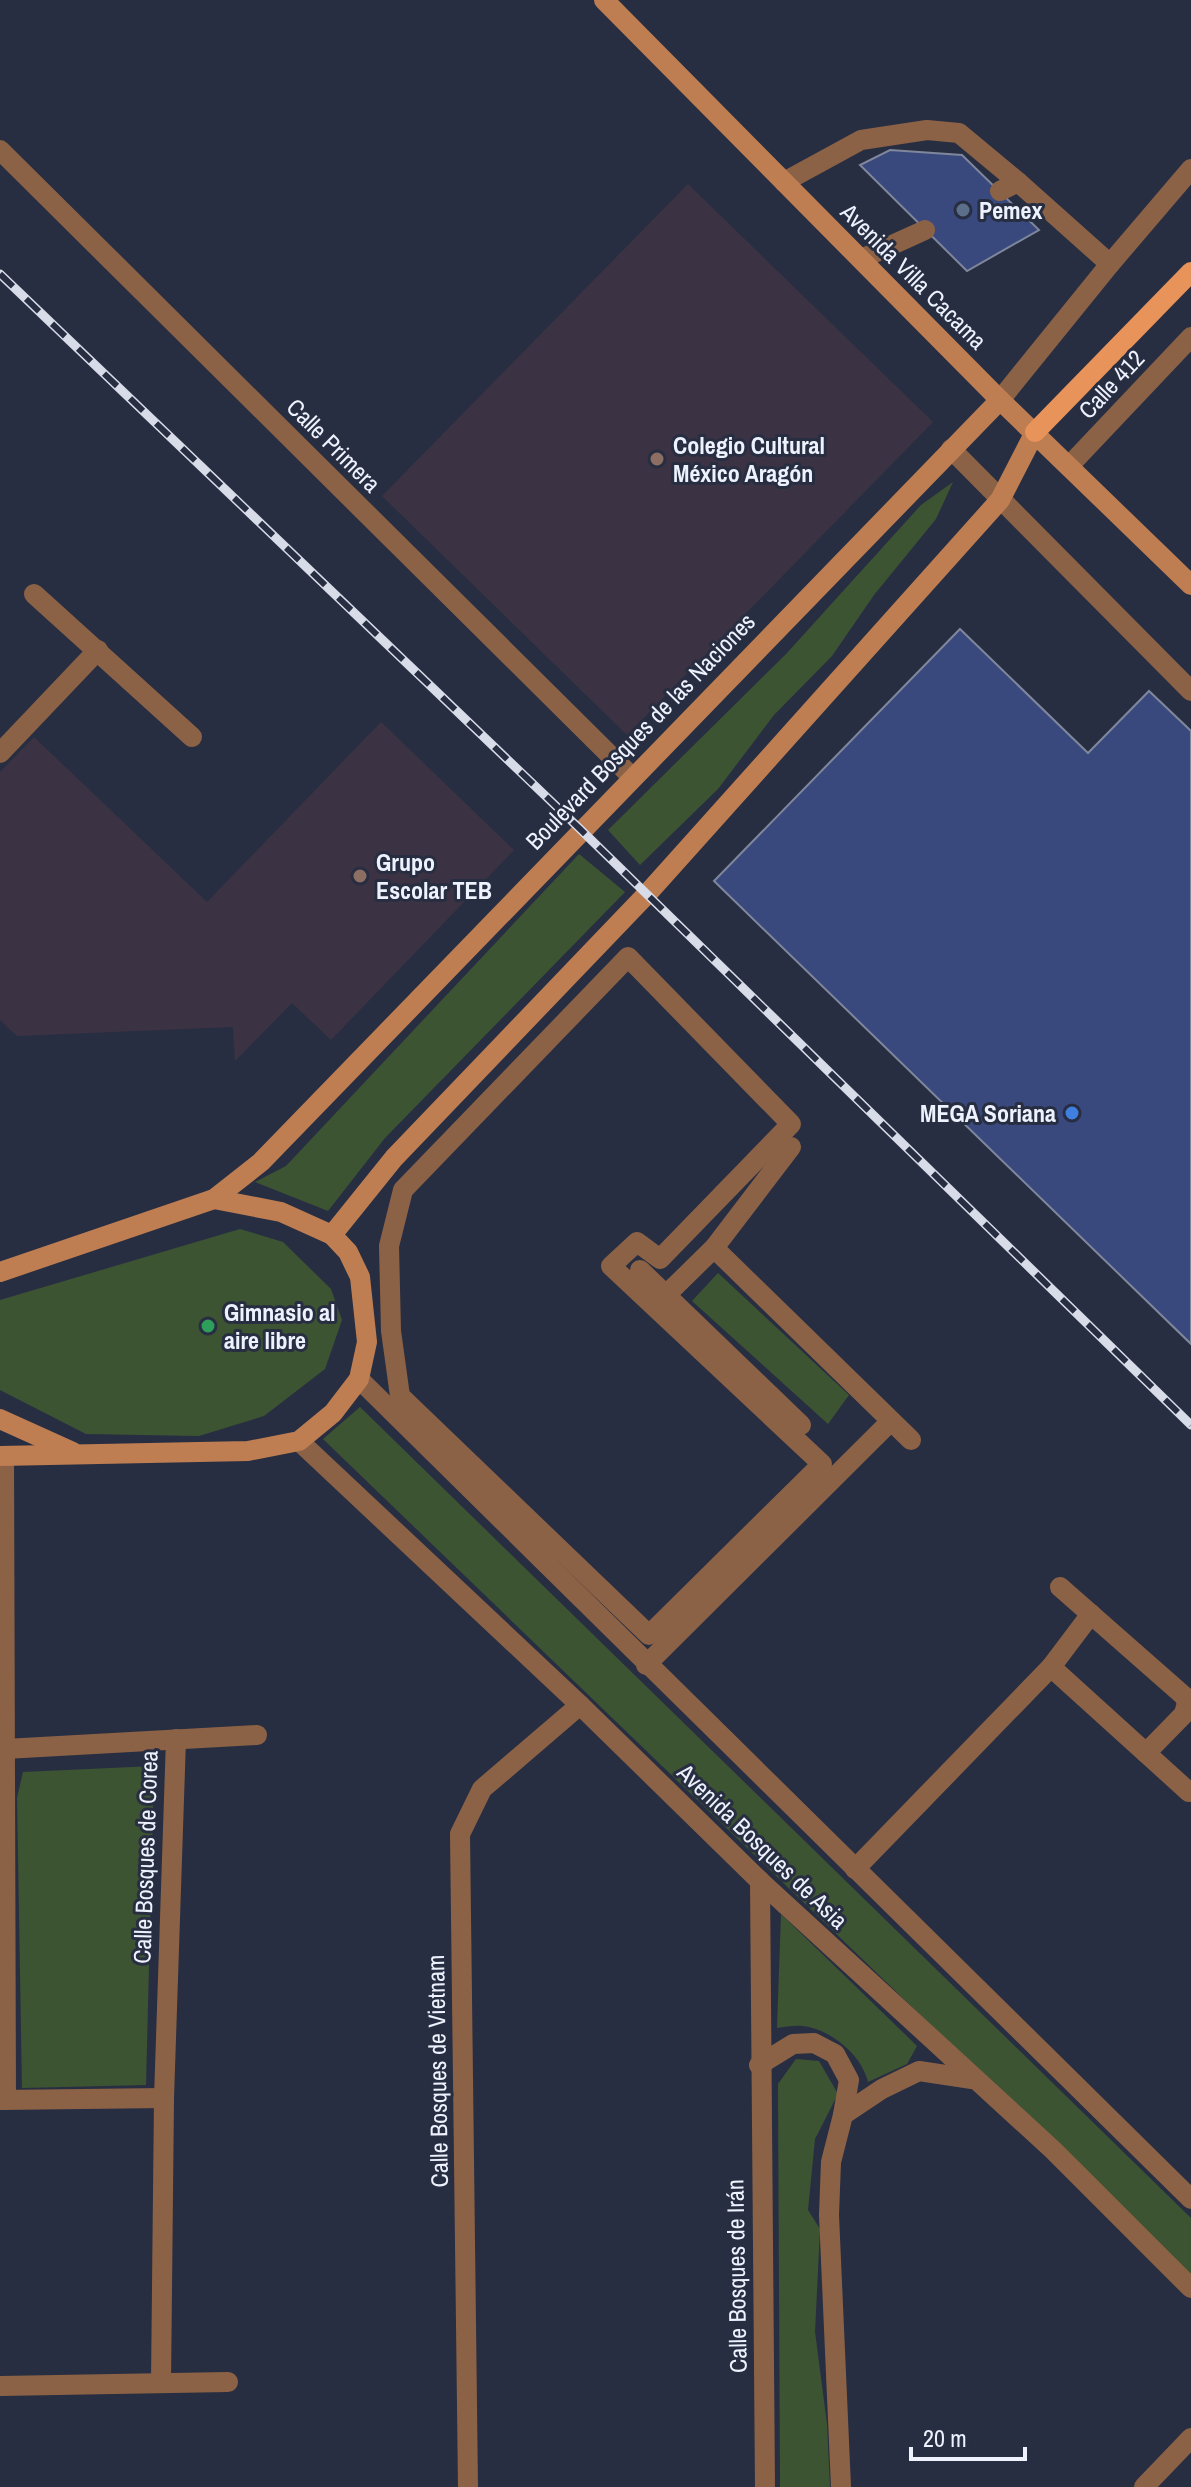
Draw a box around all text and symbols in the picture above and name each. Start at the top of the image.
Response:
place label: Pemex [979,194,1043,226]
street label: Avenida Villa Cacama [833,195,994,356]
marker: Pemex [954,201,972,219]
street label: Calle 412 [1071,343,1151,425]
street label: Calle Primera [280,391,388,499]
place label: Colegio Cultural México Aragón [673,429,825,489]
marker: Colegio Cultural México Aragón [648,450,666,468]
street label: Boulevard Bosques de las Naciones [518,606,762,856]
place label: Grupo Escolar TEB [376,846,492,906]
marker: Grupo Escolar TEB [351,867,369,885]
place label: MEGA Soriana [920,1097,1056,1129]
marker: MEGA Soriana [1063,1104,1081,1122]
place label: Gimnasio al aire libre [224,1296,336,1356]
marker: Gimnasio al aire libre [199,1317,217,1335]
street label: Calle Bosques de Corea [125,1750,165,1964]
street label: Avenida Bosques de Asia [670,1756,855,1936]
street label: Calle Bosques de Vietnam [419,1954,455,2188]
street label: Calle Bosques de Irán [718,2179,754,2373]
scale bar [911,2411,1025,2461]
text: 20 m [923,2422,967,2454]

